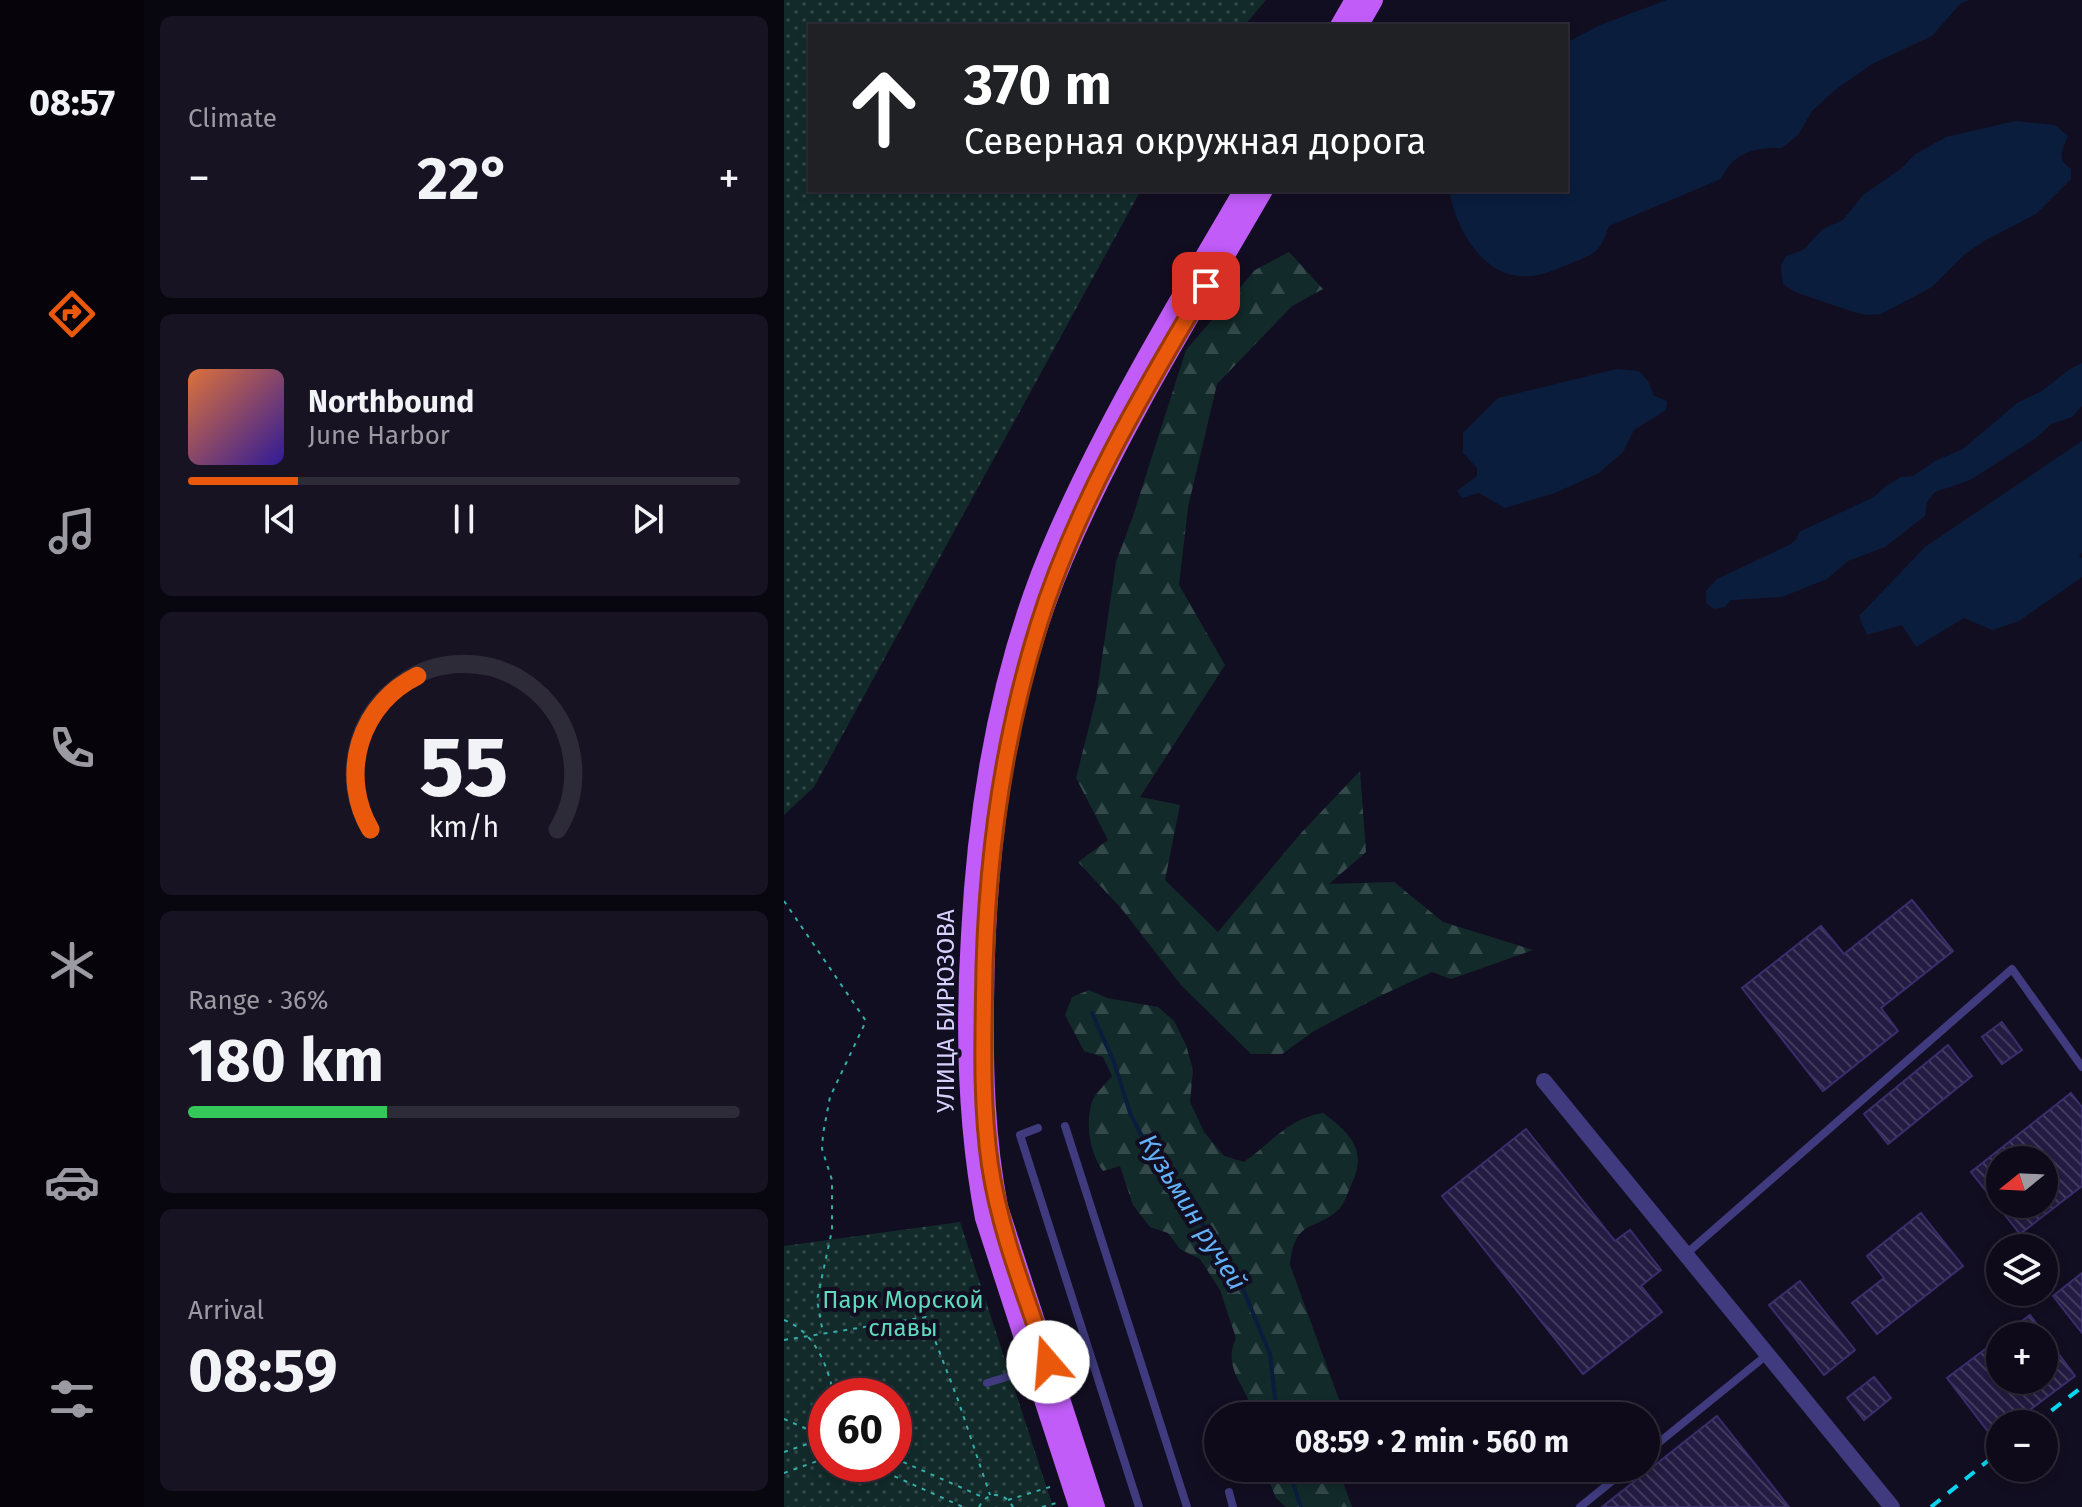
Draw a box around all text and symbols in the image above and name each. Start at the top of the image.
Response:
text: 370 m [964,52,1112,119]
icon: ahead [832,56,936,160]
text: 08:57 [29,81,115,125]
text: Climate [188,103,277,134]
text: Северная окружная дорога [964,120,1426,164]
text: 22° [417,143,511,215]
text: − [188,152,210,205]
text: + [718,152,740,205]
pin [1172,252,1240,320]
icon: arrive [1184,264,1228,308]
icon: directions [44,286,100,342]
text: Northbound [308,384,474,420]
text: June Harbor [308,420,450,451]
icon: previous [258,497,302,541]
icon: pause [442,497,486,541]
icon: next [626,497,670,541]
icon: music [44,503,100,559]
text: 55 [420,717,508,817]
icon: phone [44,720,100,776]
text: km/h [429,810,499,845]
street label: УЛИЦА БИРЮЗОВА [932,909,960,1113]
icon: climate [44,937,100,993]
text: Range · 36% [188,985,328,1016]
text: 180 km [188,1025,384,1097]
water label: Кузьмин ручей [1132,1129,1253,1296]
north arrow [1986,1146,2058,1218]
map controls [1986,1146,2058,1482]
icon: car [44,1154,100,1210]
button: layers [1986,1234,2058,1306]
park label: Парк Морской славы [822,1286,984,1342]
text: Arrival [188,1295,264,1326]
position arrow [1006,1320,1090,1404]
button: + [1986,1322,2058,1394]
text: 08:59 [188,1335,338,1407]
icon: filters [44,1371,100,1427]
speed limit sign: 60 [808,1378,912,1482]
button: − [1986,1410,2058,1482]
text: 08:59 · 2 min · 560 m [1295,1424,1569,1460]

